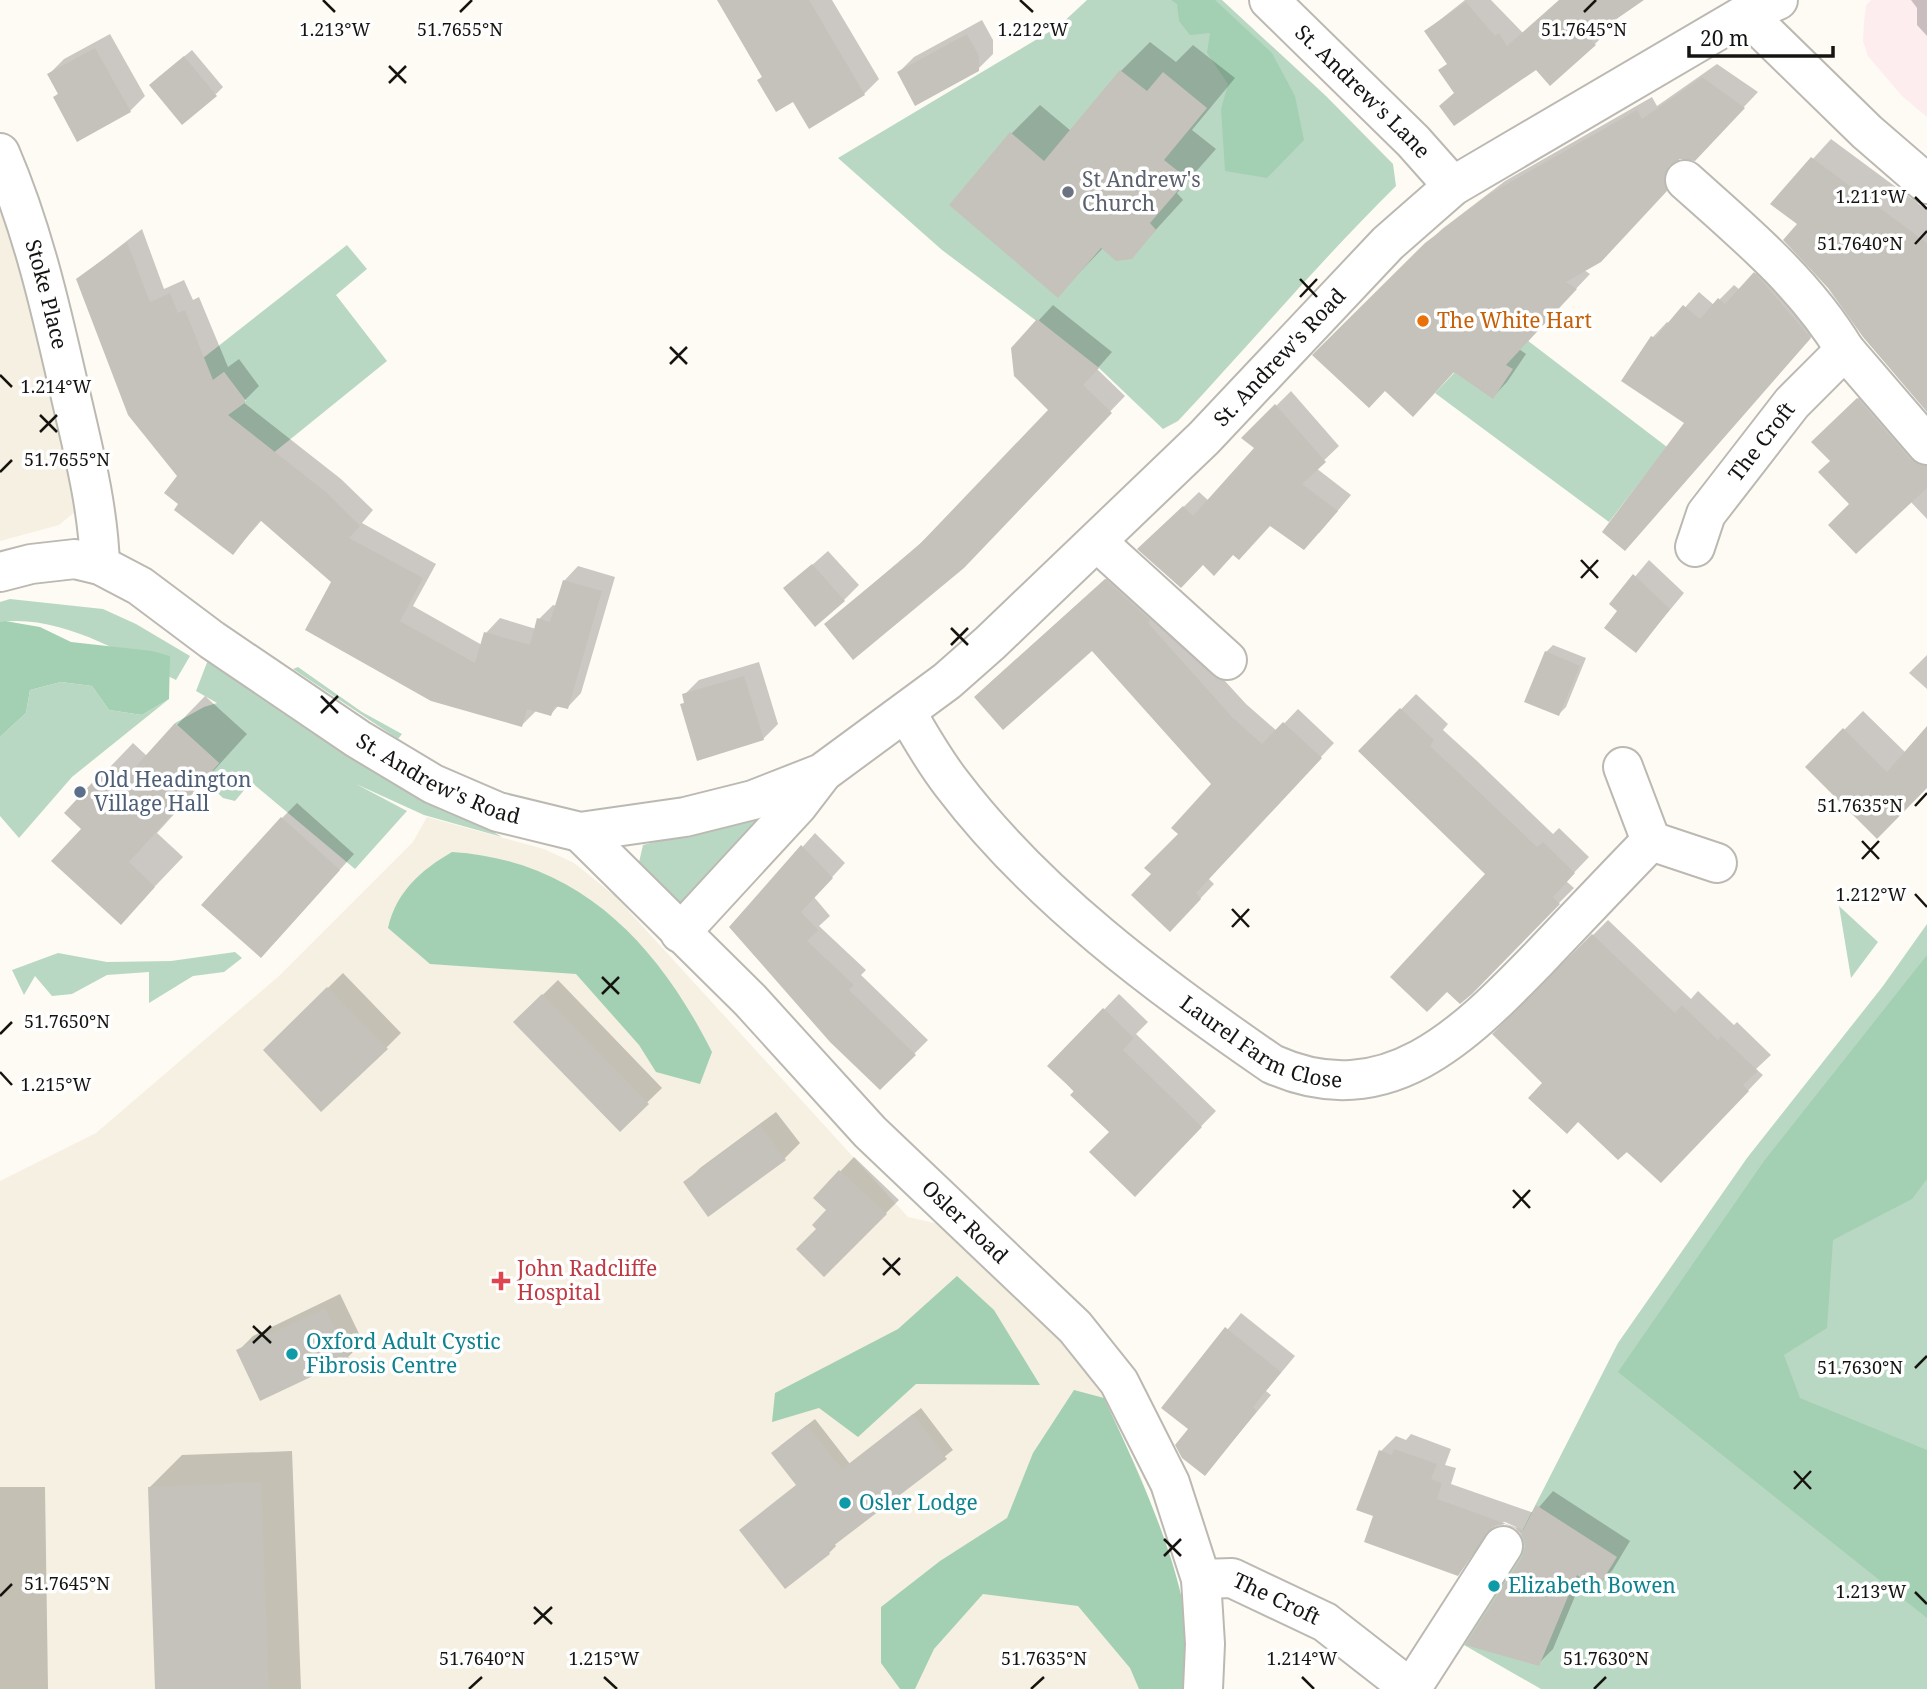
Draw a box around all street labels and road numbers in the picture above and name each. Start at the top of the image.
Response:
street label: St. Andrew's Lane [1289,18,1437,164]
street label: Stoke Place [19,236,75,352]
street label: St. Andrew's Road [1207,282,1351,432]
street label: The Croft [1722,396,1801,487]
street label: St. Andrew's Road [352,726,523,830]
street label: Laurel Farm Close [1175,988,1343,1093]
street label: Osler Road [916,1174,1014,1269]
street label: The Croft [1229,1565,1325,1631]

